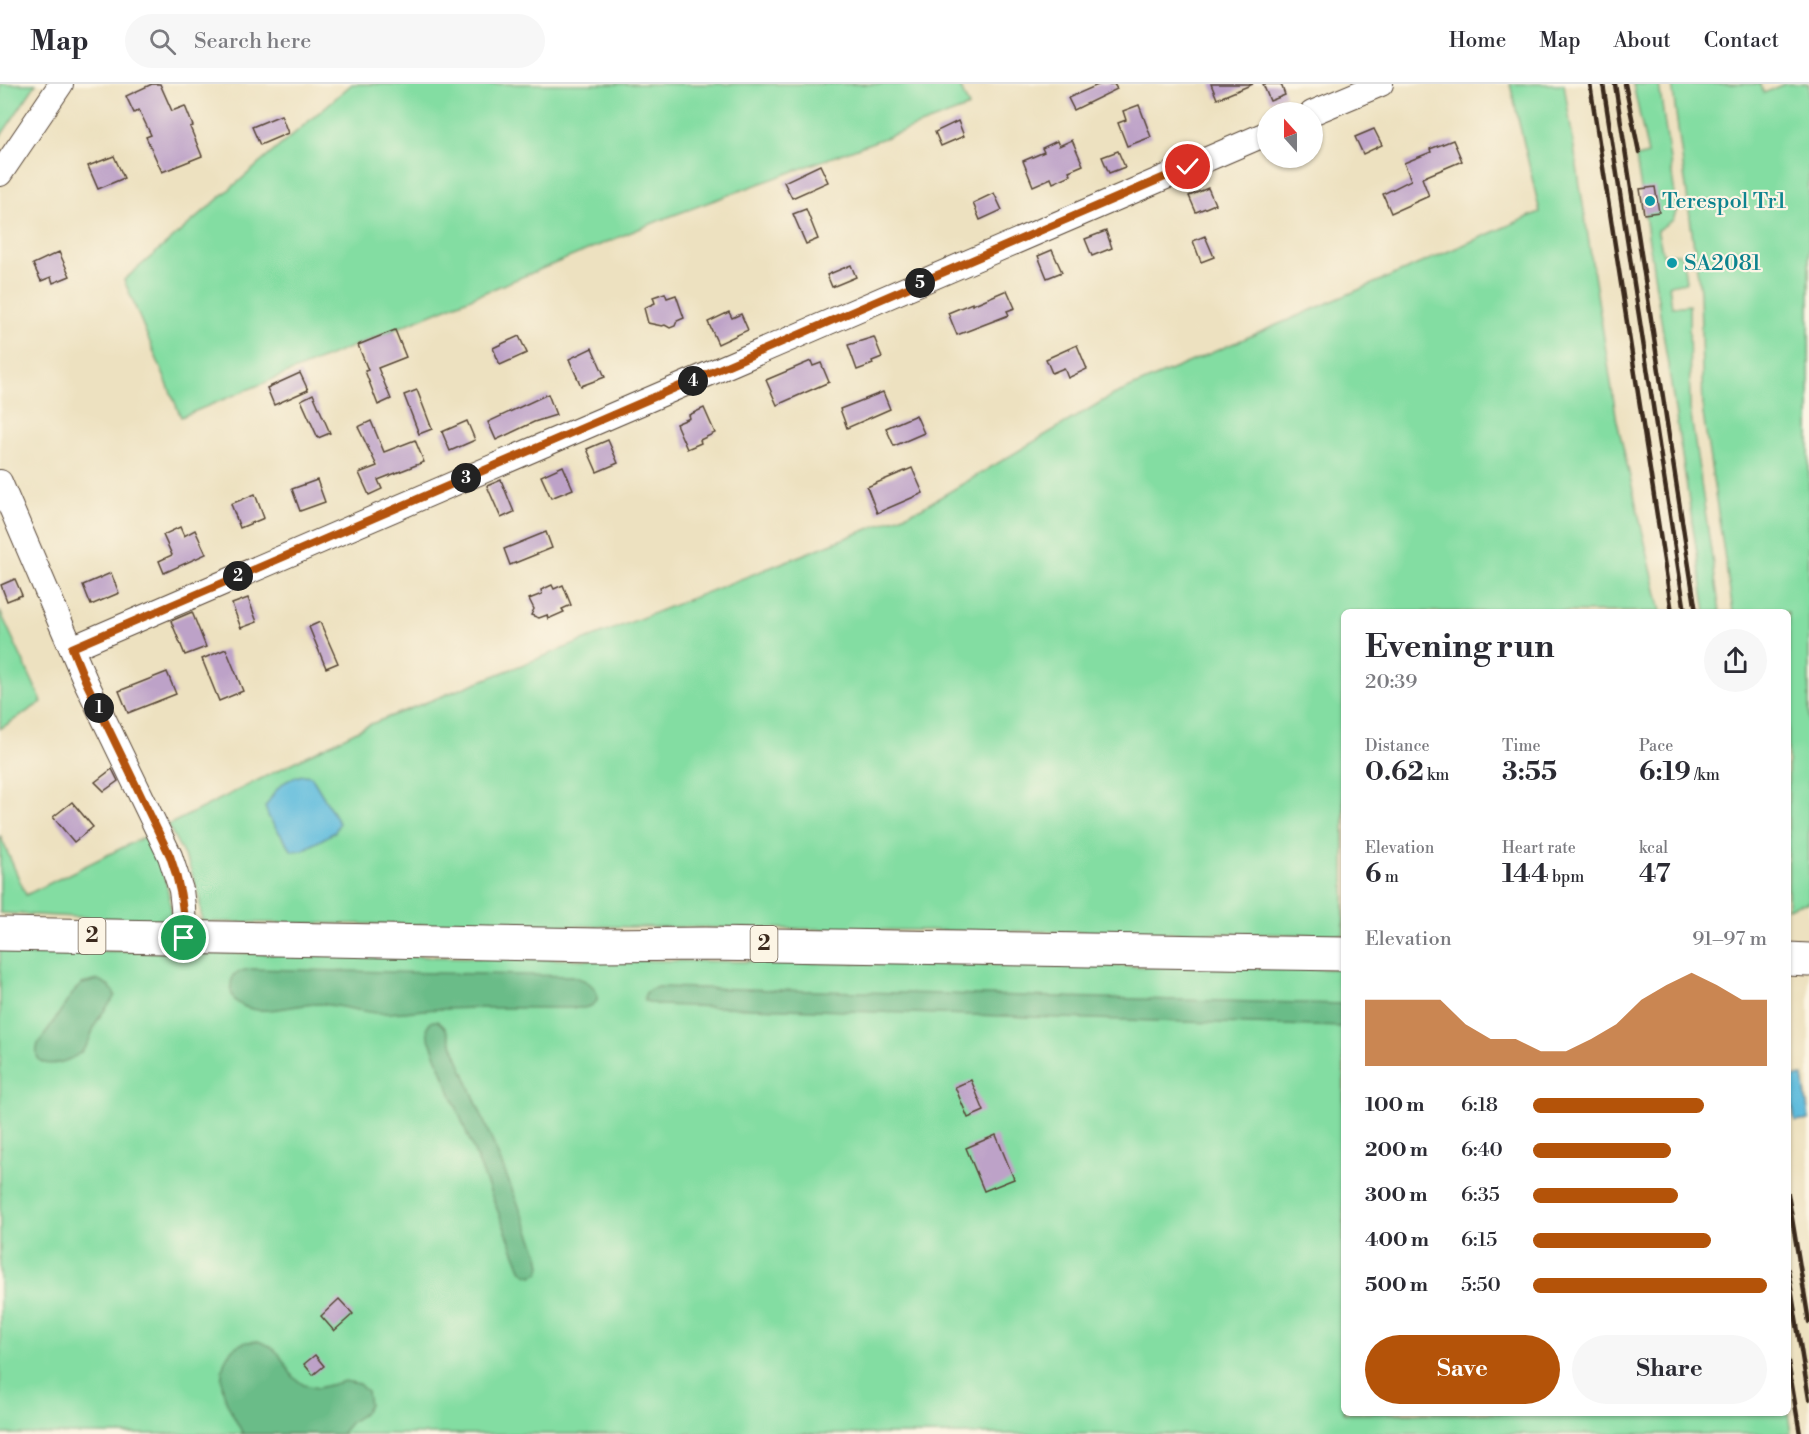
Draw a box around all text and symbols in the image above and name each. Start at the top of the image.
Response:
search box [125,14,545,68]
text: Map [30,24,89,59]
icon: search [146,25,179,58]
text: Search here [194,28,311,55]
text: Home [1449,28,1506,54]
text: Map [1539,28,1581,54]
text: About [1614,28,1671,54]
text: Contact [1704,28,1779,54]
north arrow [1257,102,1323,168]
map controls [1257,102,1323,168]
pin [1162,141,1213,192]
icon: check [1171,150,1204,183]
place label: Terespol Tr1 [1662,188,1787,215]
marker: Terespol Tr1 [1643,194,1657,208]
place label: SA2081 [1684,250,1762,277]
marker: SA2081 [1665,256,1679,270]
pin: 5 [905,268,935,298]
text: 5 [915,273,925,293]
pin: 4 [678,366,708,396]
text: 4 [688,371,698,391]
pin: 3 [451,463,481,493]
text: 3 [461,468,471,488]
pin: 2 [223,561,253,591]
text: 2 [233,566,243,586]
text: Evening run [1365,627,1554,668]
button: share [1704,629,1767,692]
text: 20:39 [1365,670,1417,695]
pin: 1 [84,693,114,723]
text: 1 [95,698,103,718]
text: Distance [1365,736,1430,756]
text: Time [1502,736,1541,756]
text: Pace [1639,736,1673,756]
text: 0.62 [1365,756,1424,788]
text: 3:55 [1502,756,1557,788]
text: 6:19 [1639,756,1691,788]
text: km [1424,765,1449,785]
text: /km [1691,765,1720,785]
text: Elevation [1365,838,1434,858]
text: Heart rate [1502,838,1576,858]
text: kcal [1639,838,1668,858]
text: 6 [1365,858,1381,890]
text: 144 [1502,858,1549,890]
text: 47 [1639,858,1671,890]
text: m [1381,867,1399,887]
text: bpm [1549,867,1584,887]
pin [158,912,209,963]
road number: 2 [78,918,106,954]
icon: arrive [167,921,200,954]
road number: 2 [750,926,777,962]
text: Elevation [1365,927,1452,952]
text: 91–97 m [1692,927,1767,952]
text: 100 m [1365,1093,1424,1118]
text: 6:18 [1461,1093,1498,1118]
text: 200 m [1365,1138,1428,1163]
text: 6:40 [1461,1138,1503,1163]
text: 300 m [1365,1183,1428,1208]
text: 6:35 [1461,1183,1500,1208]
text: 400 m [1365,1228,1429,1253]
text: 6:15 [1461,1228,1497,1253]
text: 500 m [1365,1273,1428,1298]
text: 5:50 [1461,1273,1501,1298]
button: Save [1365,1335,1560,1404]
button: Share [1572,1335,1767,1404]

